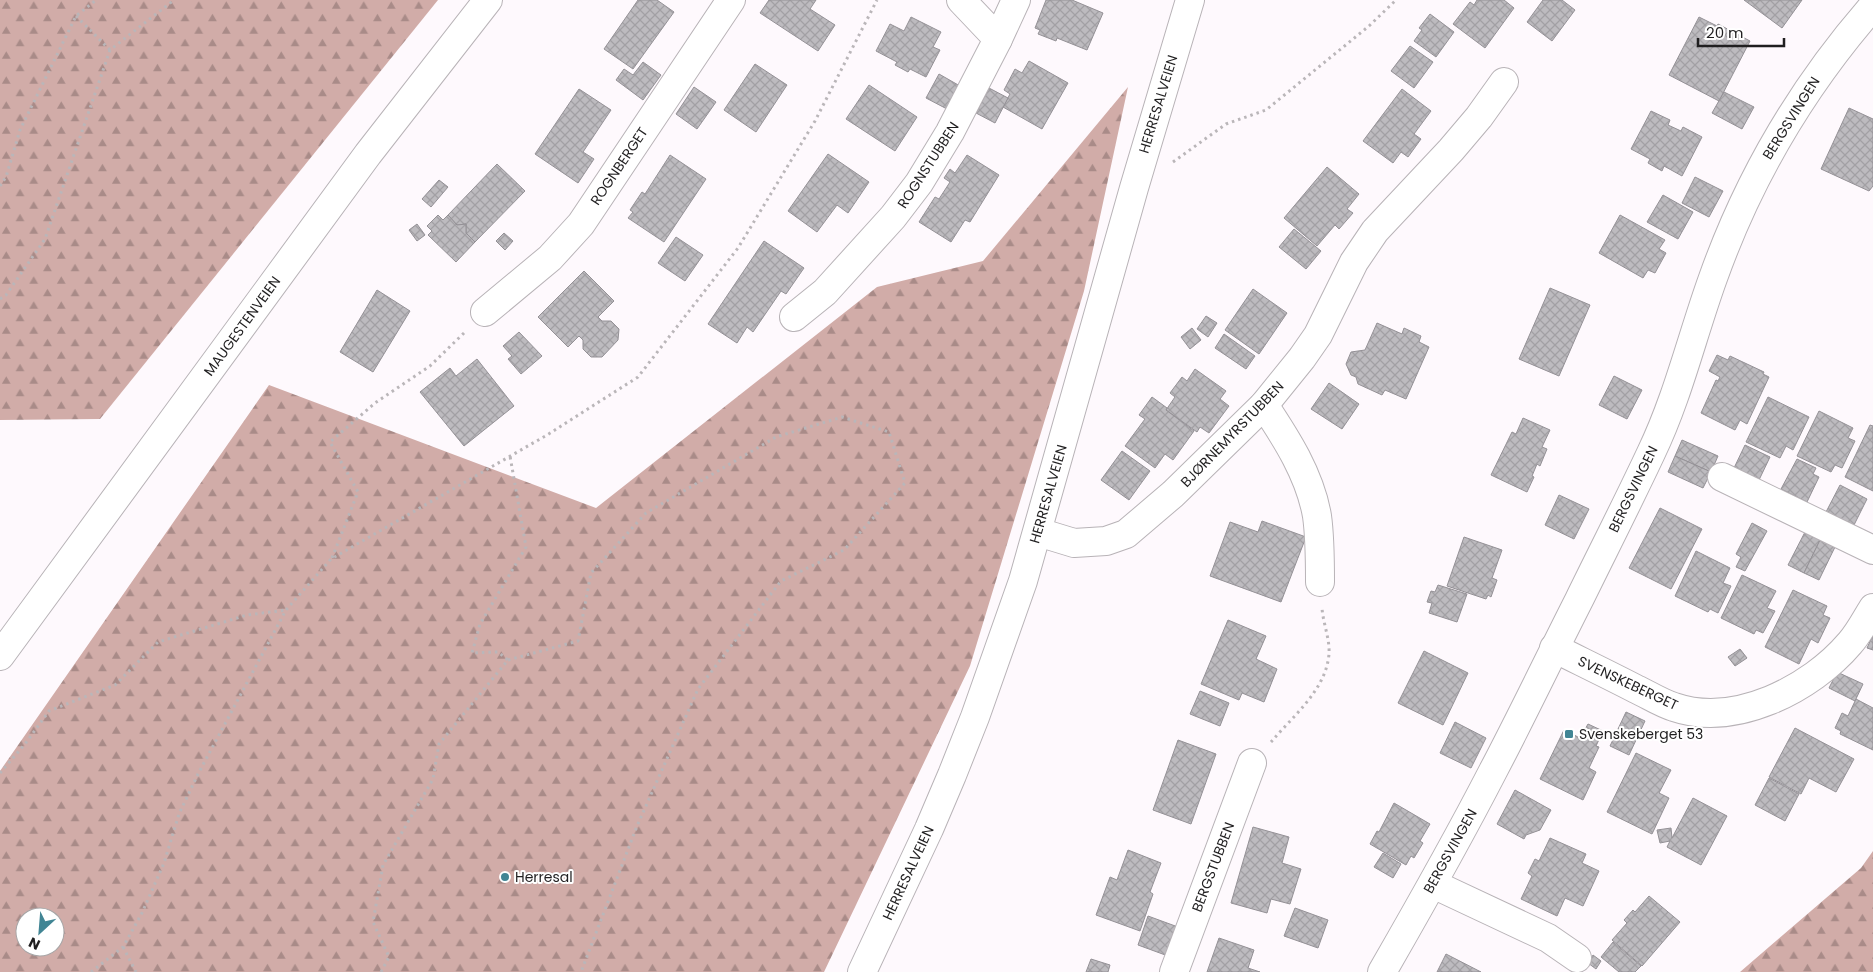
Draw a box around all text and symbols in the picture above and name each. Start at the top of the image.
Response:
scale bar [1698,15,1784,47]
text: 20 m [1706,22,1744,43]
street label: HERRESALVEIEN [1134,52,1182,156]
street label: BERGSVINGEN [1758,73,1824,163]
street label: ROGNSTUBBEN [892,118,964,212]
street label: ROGNBERGET [585,123,653,209]
street label: MAUGESTENVEIEN [199,272,285,380]
street label: BJØRNEMYRSTUBBEN [1176,376,1288,492]
street label: HERRESALVEIEN [1024,442,1072,546]
street label: BERGSVINGEN [1603,442,1663,536]
street label: SVENSKEBERGET [1575,651,1682,715]
place label: Svenskeberget 53 [1579,724,1703,744]
marker: Svenskeberget 53 [1563,728,1575,740]
street label: BERGSVINGEN [1418,805,1482,897]
street label: BERGSTUBBEN [1187,819,1239,915]
street label: HERRESALVEIEN [877,823,939,923]
place label: Herresal [515,867,573,887]
marker: Herresal [499,871,511,883]
north arrow [15,907,65,957]
text: N [25,932,43,955]

